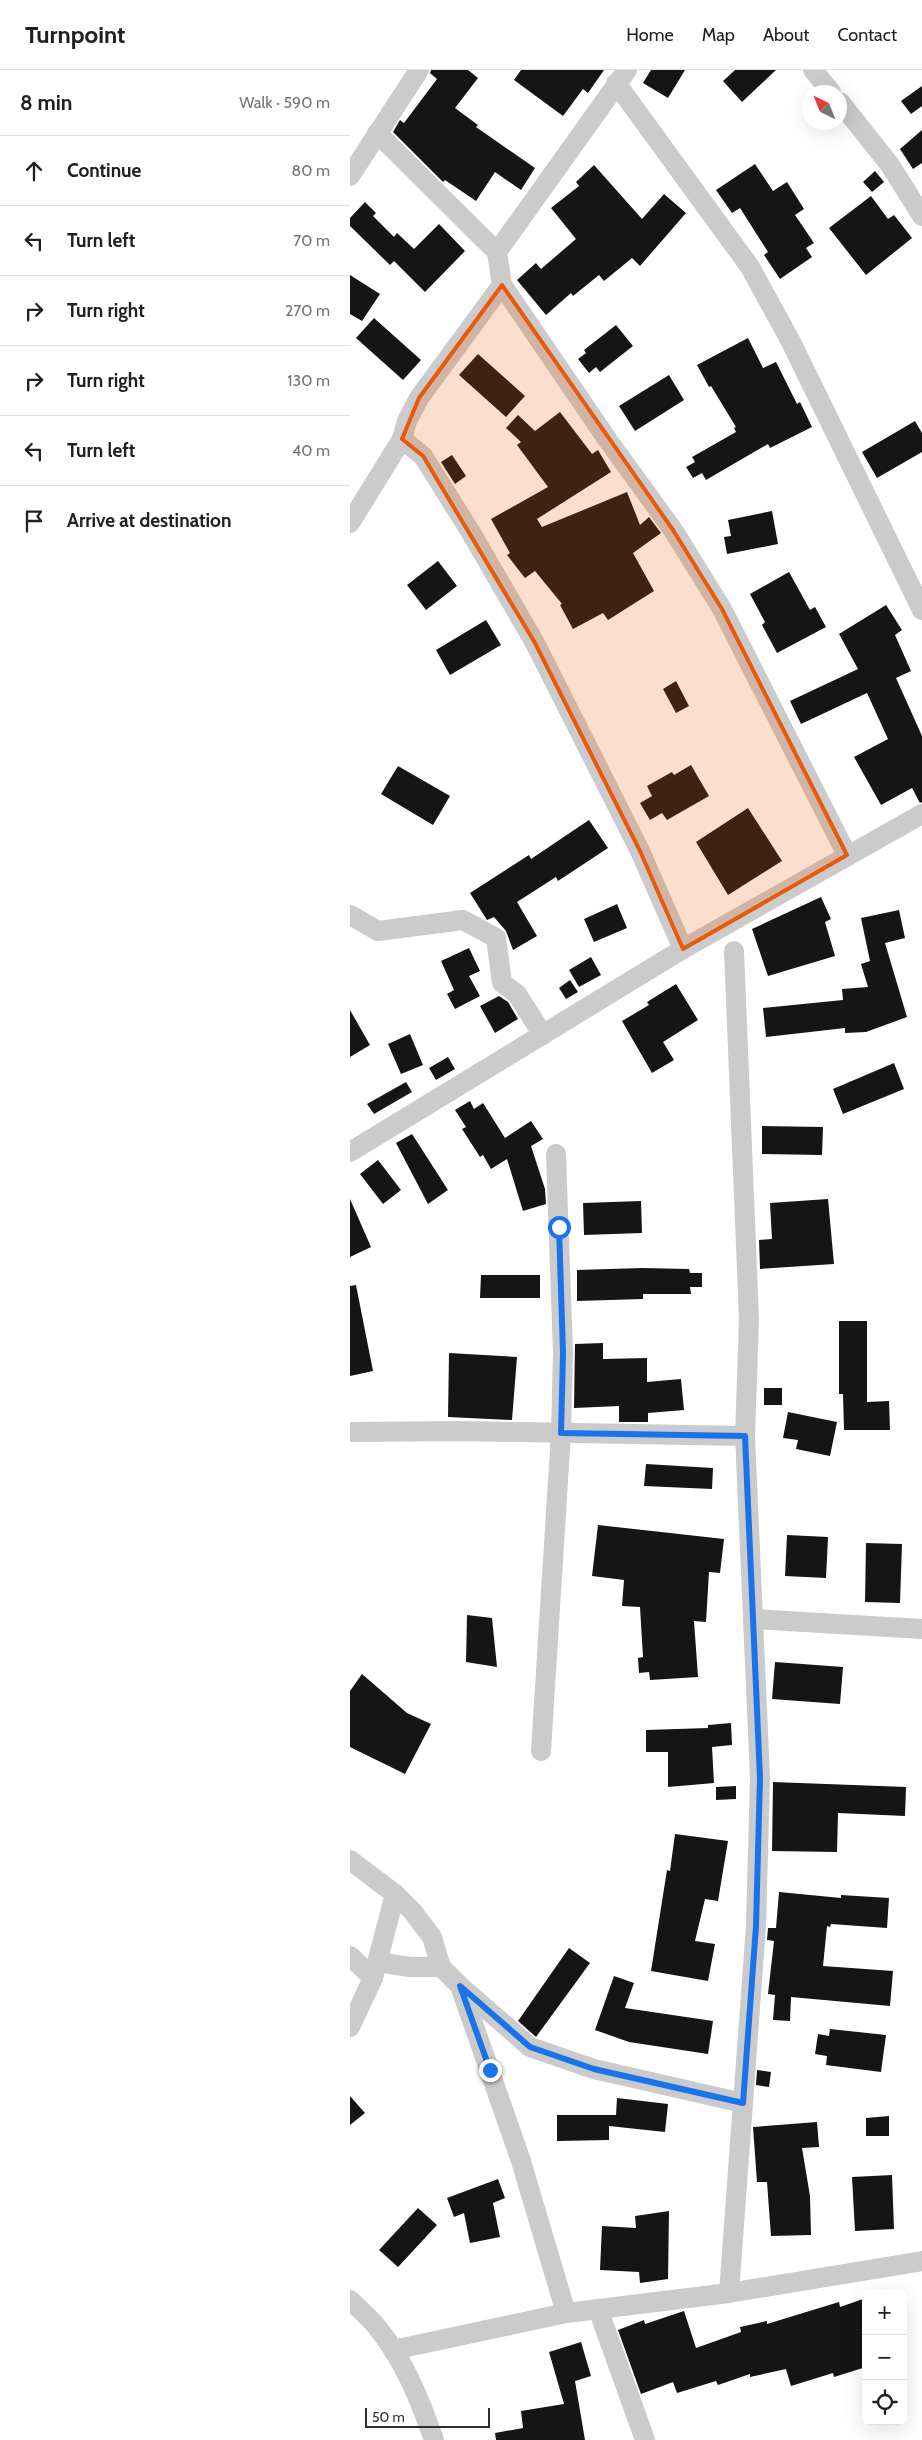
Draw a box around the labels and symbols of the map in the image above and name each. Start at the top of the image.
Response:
north arrow [802,85,847,130]
route start [548,1216,571,1239]
route end [479,2059,502,2082]
scale bar [365,2405,490,2428]

